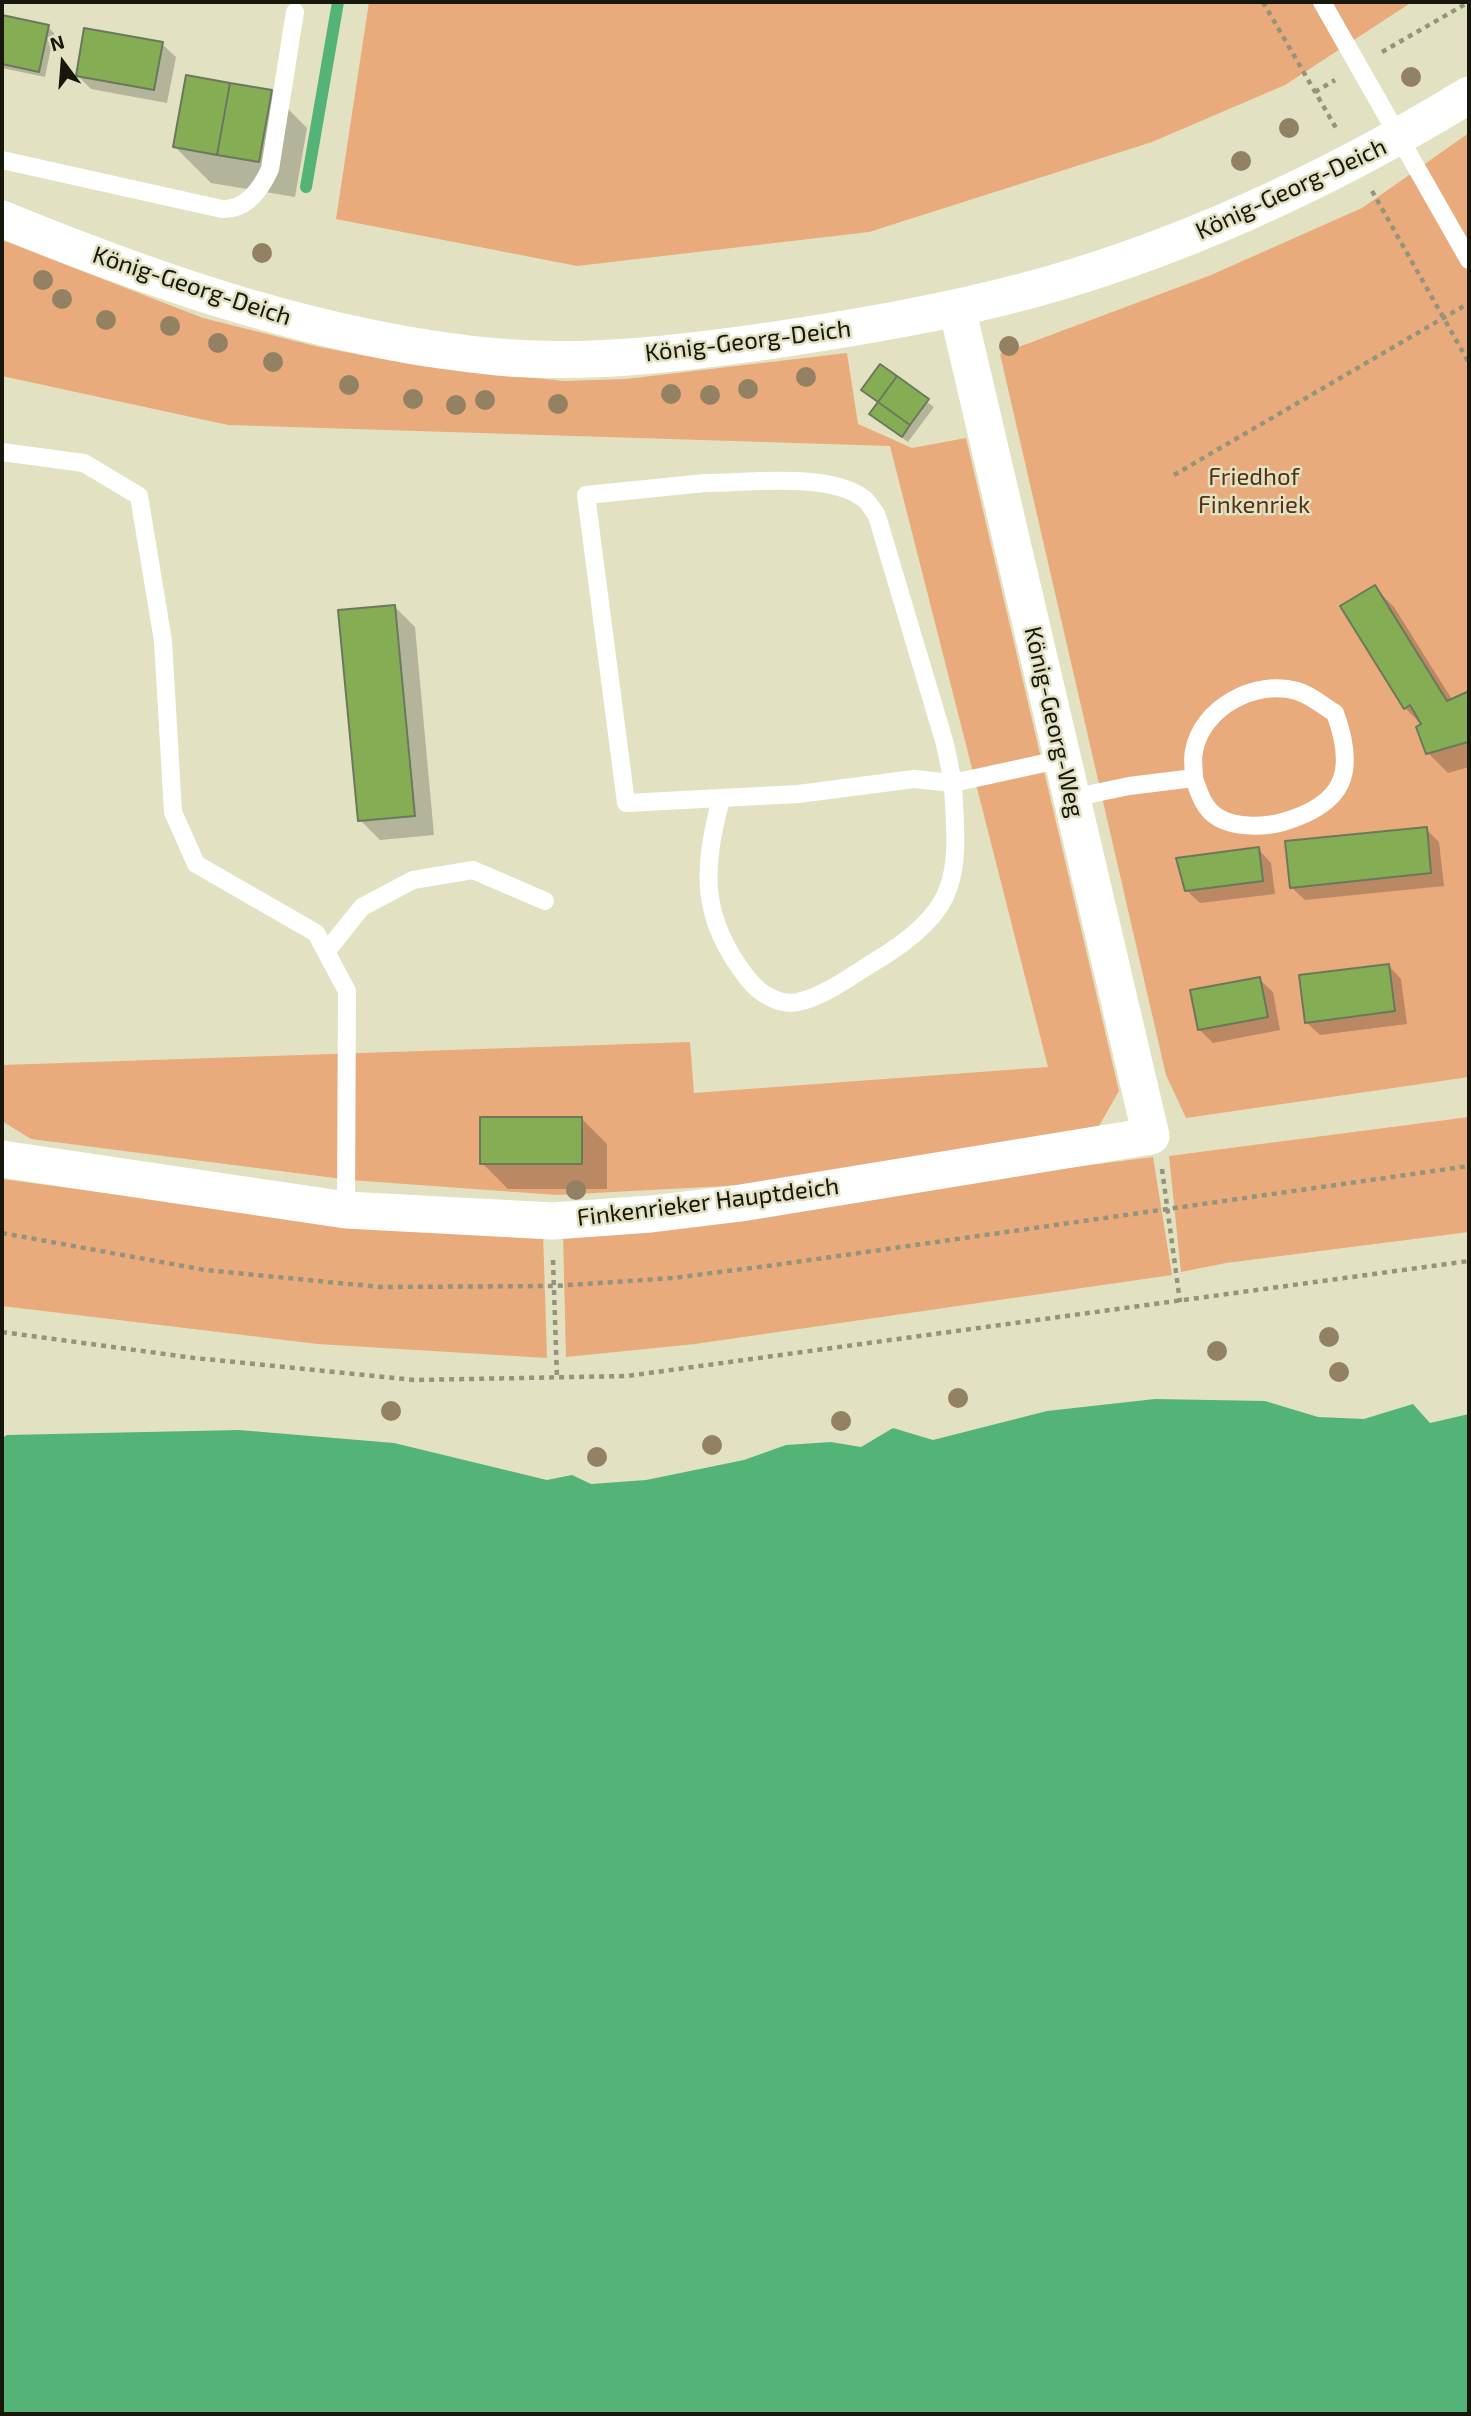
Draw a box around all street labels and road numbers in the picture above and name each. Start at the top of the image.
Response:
street label: König-Georg-Deich [1191,132,1391,246]
street label: König-Georg-Deich [89,240,295,332]
street label: König-Georg-Deich [643,314,853,368]
street label: König-Georg-Weg [1018,624,1090,820]
street label: Finkenrieker Hauptdeich [575,1172,841,1232]

